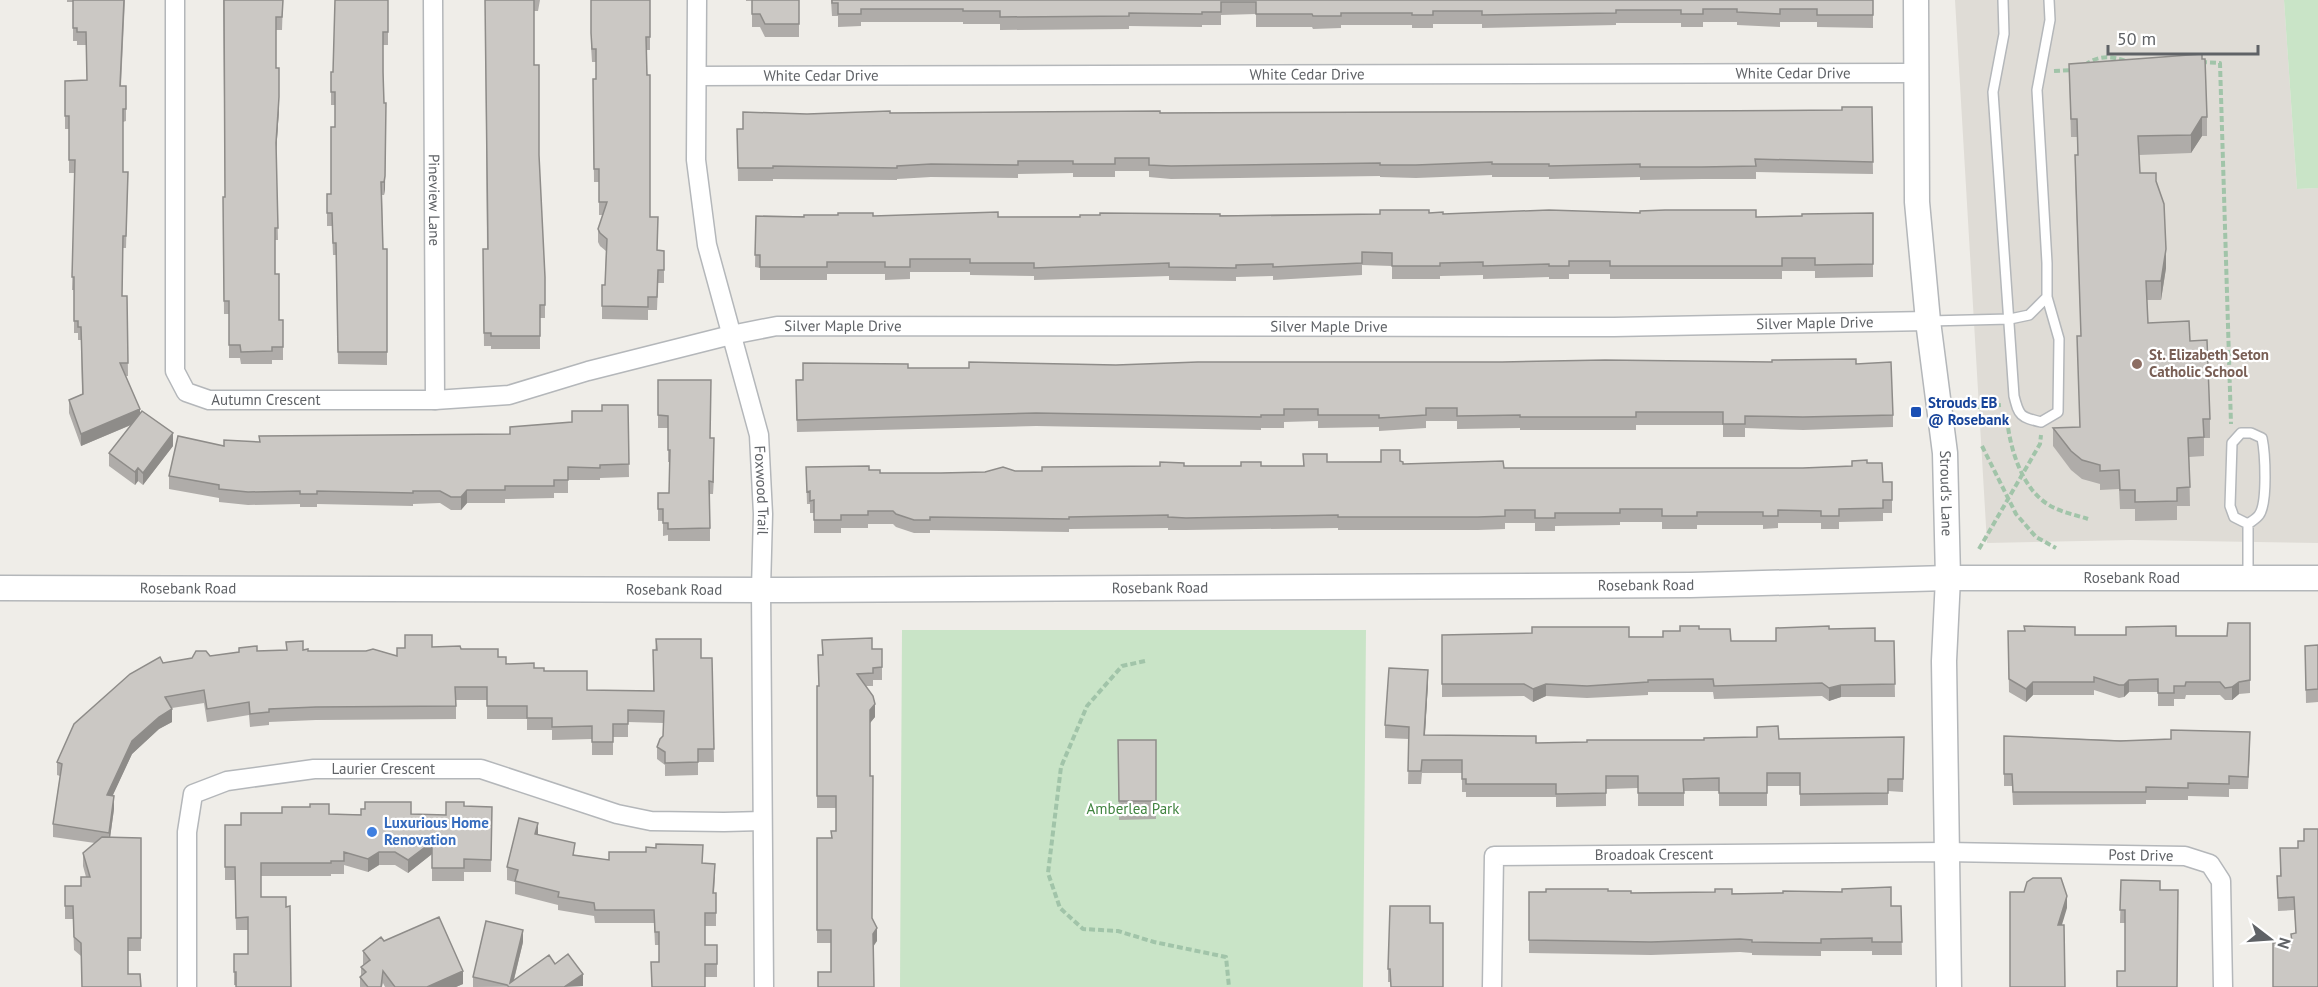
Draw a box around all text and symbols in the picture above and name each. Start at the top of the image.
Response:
scale bar [2108,18,2258,56]
text: 50 m [2117,27,2156,50]
street label: White Cedar Drive [1735,63,1851,82]
street label: White Cedar Drive [1249,64,1365,84]
street label: White Cedar Drive [763,66,879,85]
street label: Pineview Lane [425,154,444,246]
street label: Silver Maple Drive [1756,312,1874,333]
street label: Silver Maple Drive [784,316,902,335]
street label: Silver Maple Drive [1270,317,1388,336]
place label: St. Elizabeth Seton Catholic School [2149,345,2269,381]
marker: St. Elizabeth Seton Catholic School [2130,357,2144,371]
street label: Autumn Crescent [211,390,321,409]
place label: Strouds EB @ Rosebank [1928,393,2010,429]
marker: Strouds EB @ Rosebank [1909,405,1923,419]
street label: Foxwood Trail [751,445,773,536]
street label: Stroud's Lane [1936,450,1957,537]
street label: Rosebank Road [2084,568,2180,587]
street label: Rosebank Road [1598,575,1694,595]
street label: Rosebank Road [140,578,236,598]
street label: Rosebank Road [1112,578,1208,597]
street label: Rosebank Road [626,580,722,599]
street label: Laurier Crescent [331,759,435,778]
park label: Amberlea Park [1087,799,1180,818]
place label: Luxurious Home Renovation [384,813,489,849]
marker: Luxurious Home Renovation [365,825,379,839]
street label: Broadoak Crescent [1595,844,1713,864]
street label: Post Drive [2108,845,2174,865]
north arrow [2240,909,2300,969]
text: N [2273,935,2295,951]

